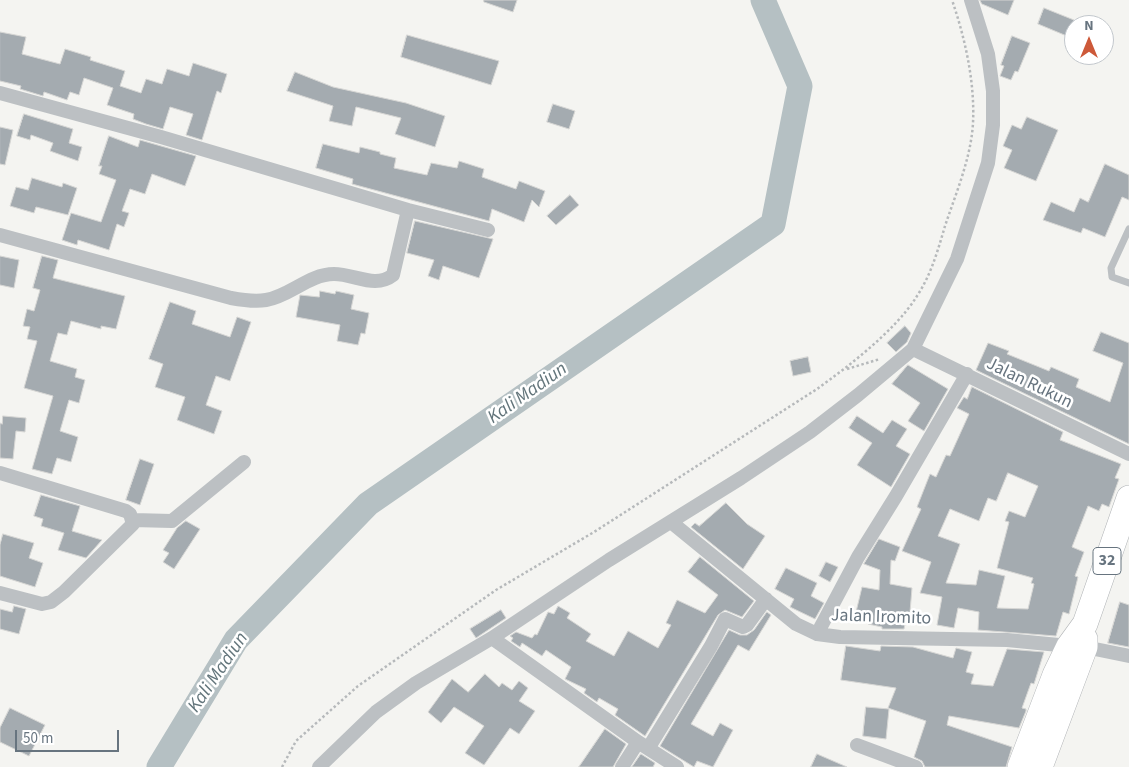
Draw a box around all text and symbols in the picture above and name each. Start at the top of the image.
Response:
north arrow [1064,15,1114,65]
text: N [1084,16,1094,36]
street label: Jalan Rukun [982,354,1076,414]
water label: Kali Madiun [484,358,572,430]
road number: 32 [1093,548,1121,574]
street label: Jalan Iromito [831,605,931,631]
water label: Kali Madiun [184,629,254,717]
scale bar [18,720,121,752]
text: 50 m [23,728,53,749]

